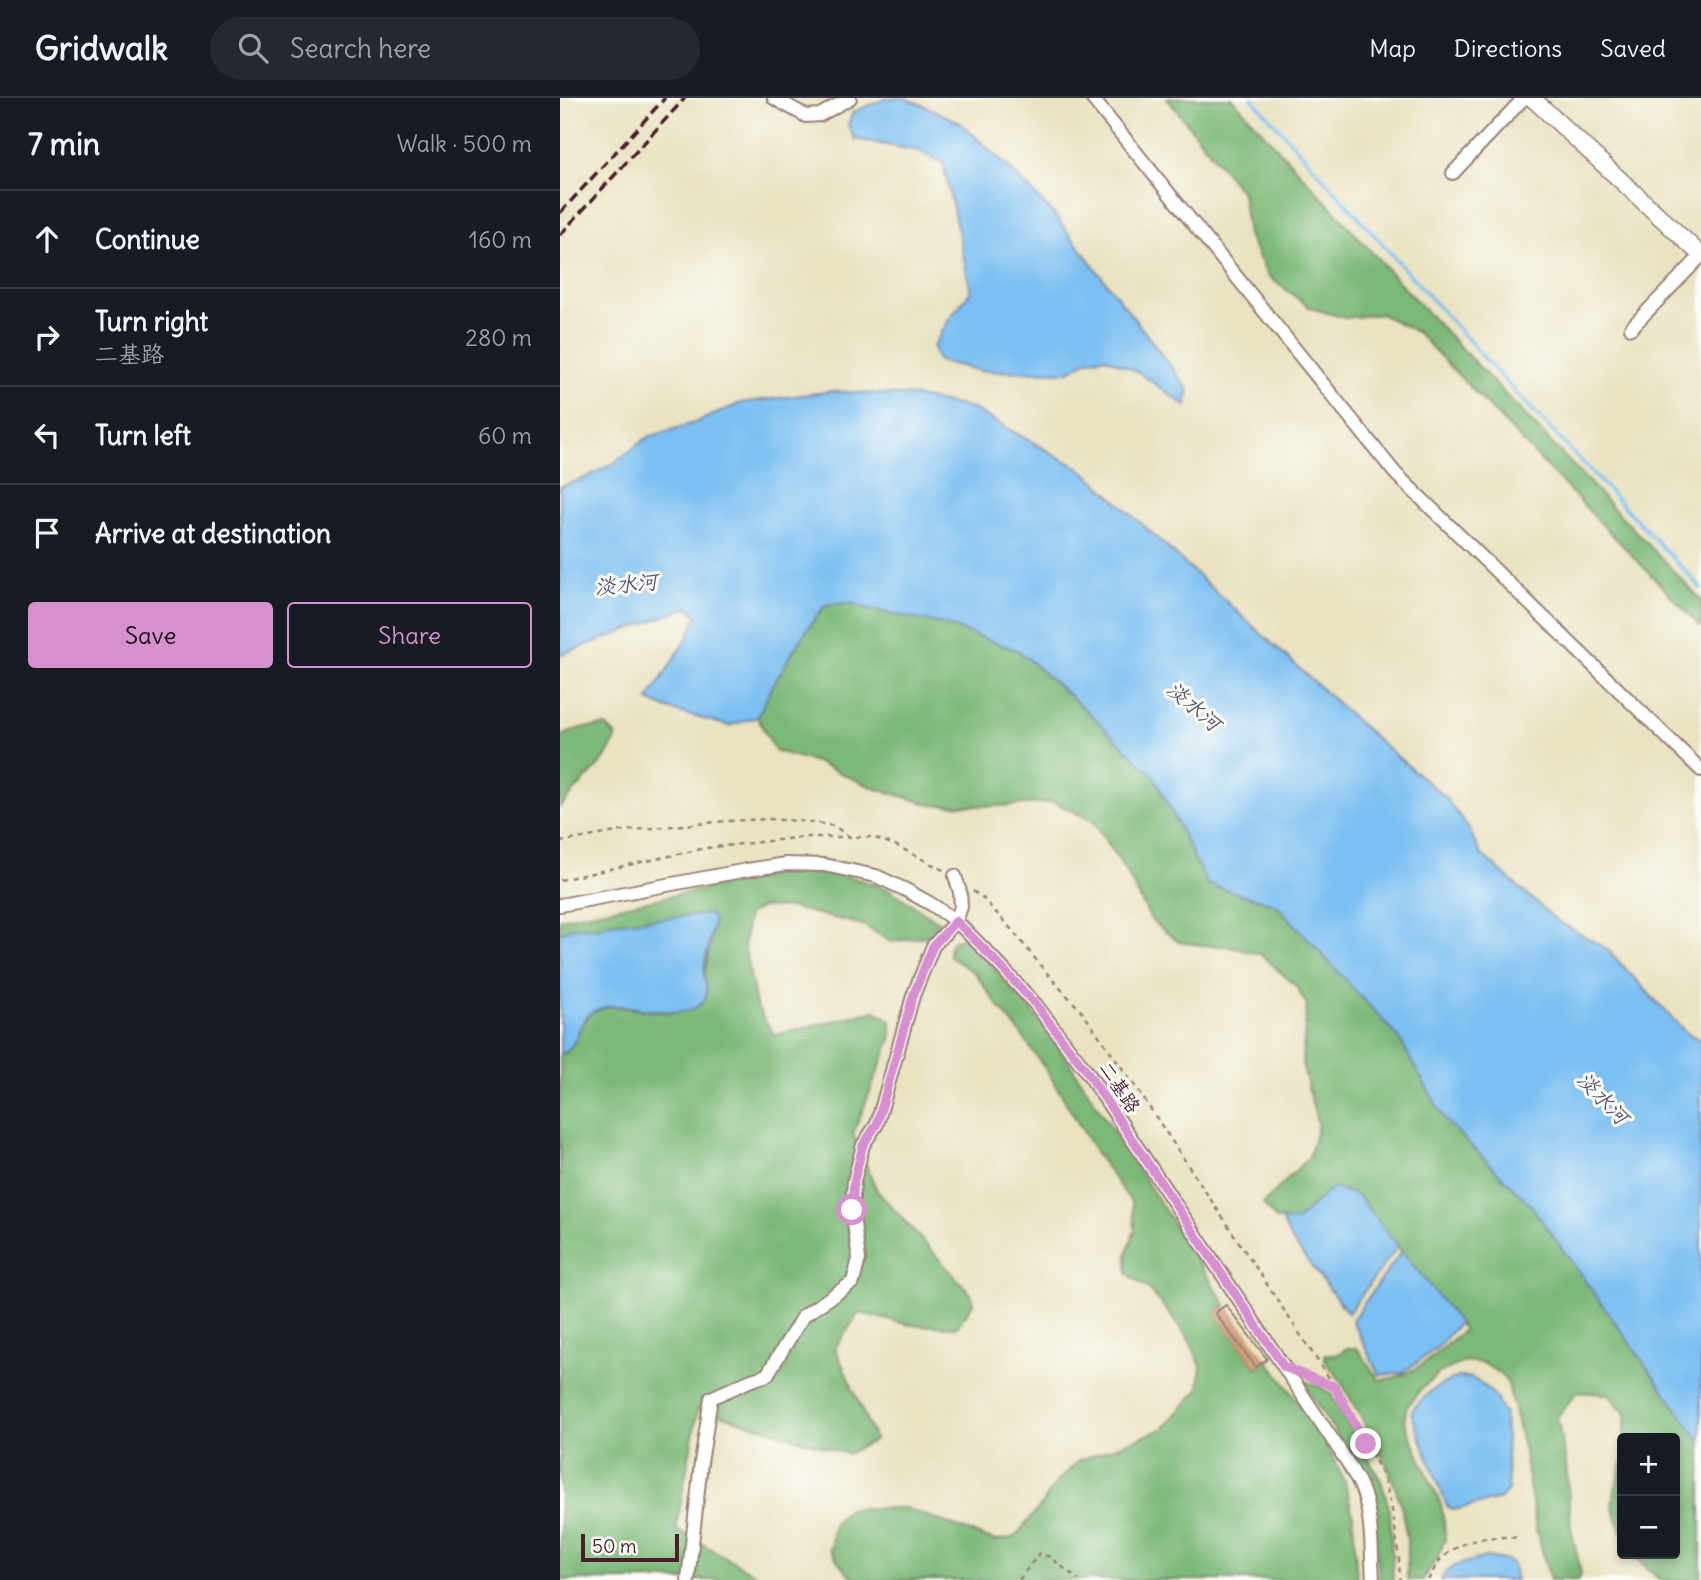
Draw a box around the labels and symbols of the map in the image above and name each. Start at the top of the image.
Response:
water label: 淡水河 [593,568,662,600]
water label: 淡水河 [1161,675,1229,739]
street label: 二基路 [1094,1057,1146,1117]
water label: 淡水河 [1571,1066,1637,1132]
route start [836,1194,867,1225]
route end [1350,1428,1381,1459]
scale bar [581,1531,679,1563]

